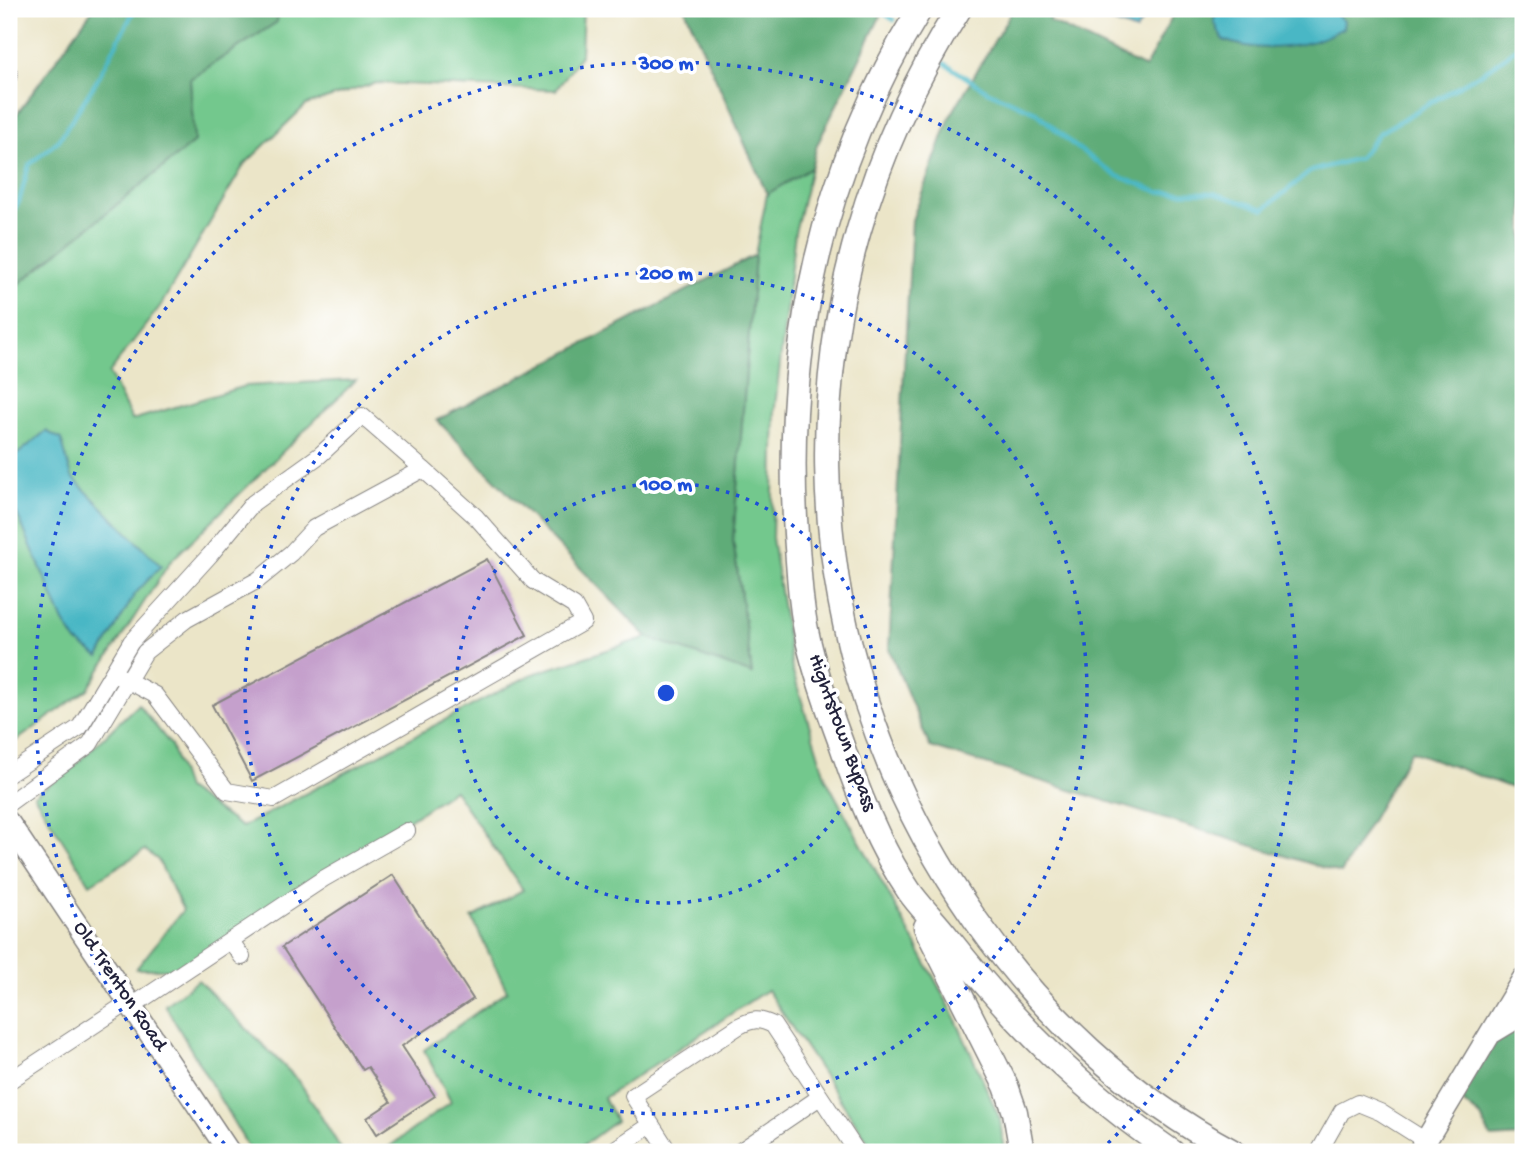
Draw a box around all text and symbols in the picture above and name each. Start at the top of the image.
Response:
text: 300 m [638,53,693,78]
text: 200 m [639,263,693,288]
text: 100 m [639,474,692,499]
street label: Hightstown Bypass [801,651,881,816]
centre of rings [654,681,678,705]
street label: Old Trenton Road [66,917,173,1058]

